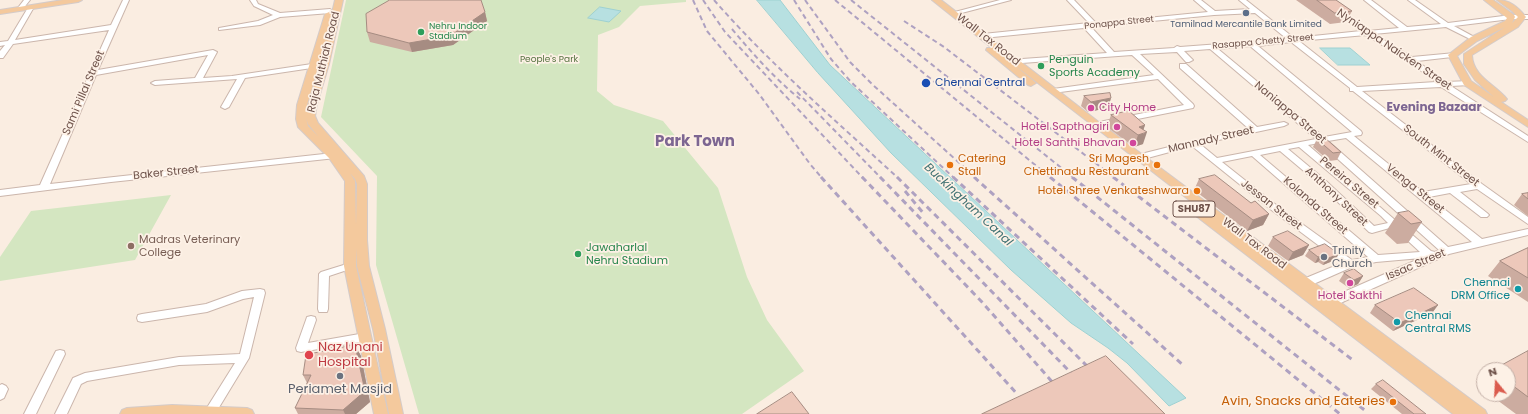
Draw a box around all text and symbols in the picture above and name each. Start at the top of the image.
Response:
street label: Nyniappa Naicken Street [1334,7,1454,93]
marker: Tamilnad Mercantile Bank Limited [1241,8,1251,18]
street label: Raja Muthiah Road [305,10,343,114]
street label: Wall Tax Road [954,11,1022,69]
street label: Ponappa Street [1084,14,1154,32]
place label: Tamilnad Mercantile Bank Limited [1170,20,1322,30]
place label: Nehru Indoor Stadium [429,22,487,43]
marker: Nehru Indoor Stadium [416,27,426,37]
street label: Rasappa Chetty Street [1212,32,1314,52]
street label: Sami Pillai Street [60,49,108,137]
place label: Penguin Sports Academy [1049,53,1140,79]
park label: People's Park [520,55,578,65]
marker: Penguin Sports Academy [1036,61,1046,71]
place label: Chennai Central [935,76,1025,90]
marker: Chennai Central [920,77,932,89]
street label: Naniappa Street [1251,79,1329,147]
place label: City Home [1099,101,1156,115]
district label: Evening Bazaar [1386,101,1482,115]
marker: City Home [1086,103,1096,113]
place label: Hotel Sapthagiri [1021,120,1109,134]
marker: Hotel Sapthagiri [1112,122,1122,132]
street label: South Mint Street [1400,122,1482,190]
street label: Mannady Street [1167,124,1255,156]
district label: Park Town [655,133,735,151]
place label: Hotel Santhi Bhavan [1014,136,1125,150]
marker: Hotel Santhi Bhavan [1128,138,1138,148]
place label: Catering Stall [958,152,1006,178]
place label: Sri Magesh Chettinadu Restaurant [1024,152,1149,178]
street label: Pereira Street [1317,154,1381,212]
water label: Buckingham Canal [921,160,1015,250]
marker: Catering Stall [945,160,955,170]
marker: Sri Magesh Chettinadu Restaurant [1152,160,1162,170]
street label: Venga Street [1383,161,1447,217]
street label: Baker Street [133,163,199,183]
street label: Anthony Street [1302,165,1370,229]
street label: Kolanda Street [1280,175,1350,237]
street label: Jessan Street [1238,177,1304,233]
place label: Hotel Shree Venkateshwara [1038,184,1189,198]
marker: Hotel Shree Venkateshwara [1192,186,1202,196]
road number: SHU87 [1173,201,1215,217]
street label: Wall Tax Road [1219,216,1289,272]
place label: Madras Veterinary College [139,233,240,259]
marker: Madras Veterinary College [126,241,136,251]
place label: Jawaharlal Nehru Stadium [586,241,668,267]
place label: Trinity Church [1332,244,1372,270]
street label: Issac Street [1384,247,1448,283]
marker: Jawaharlal Nehru Stadium [573,249,583,259]
marker: Trinity Church [1319,252,1329,262]
place label: Chennai DRM Office [1451,276,1510,302]
marker: Hotel Sakthi [1345,278,1355,288]
marker: Chennai DRM Office [1513,284,1523,294]
place label: Hotel Sakthi [1318,289,1382,303]
place label: Chennai Central RMS [1405,309,1471,335]
marker: Chennai Central RMS [1392,317,1402,327]
place label: Naz Unani Hospital [318,340,383,371]
marker: Naz Unani Hospital [303,349,315,361]
north arrow [1476,362,1516,402]
text: N [1486,363,1499,380]
marker: Periamet Masjid [335,371,345,381]
place label: Periamet Masjid [288,382,392,398]
place label: Avin, Snacks and Eateries [1221,394,1385,410]
marker: Avin, Snacks and Eateries [1388,397,1398,407]

